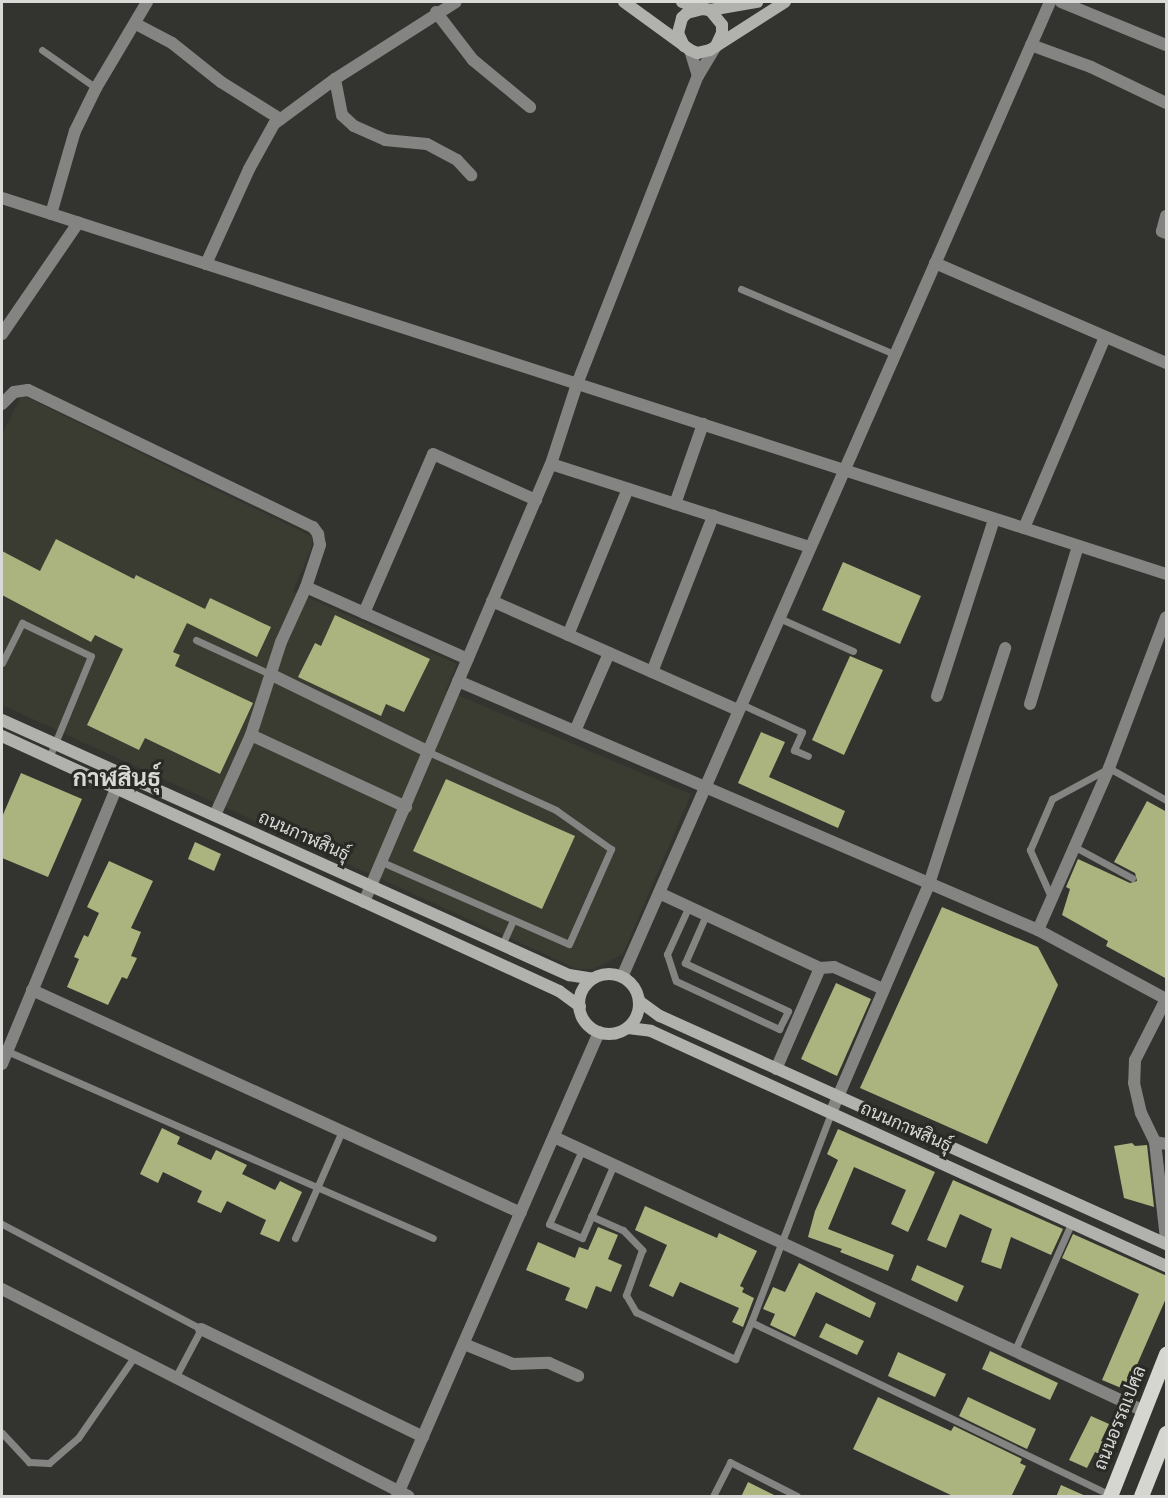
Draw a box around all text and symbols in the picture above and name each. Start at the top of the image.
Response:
district label: กาฬสินธุ์ [73,765,161,793]
street label: ถนนกาฬสินธุ์ [255,806,353,866]
street label: ถนนกาฬสินธุ์ [857,1097,955,1157]
street label: ถนนอรรถเปศล [1089,1363,1151,1473]

